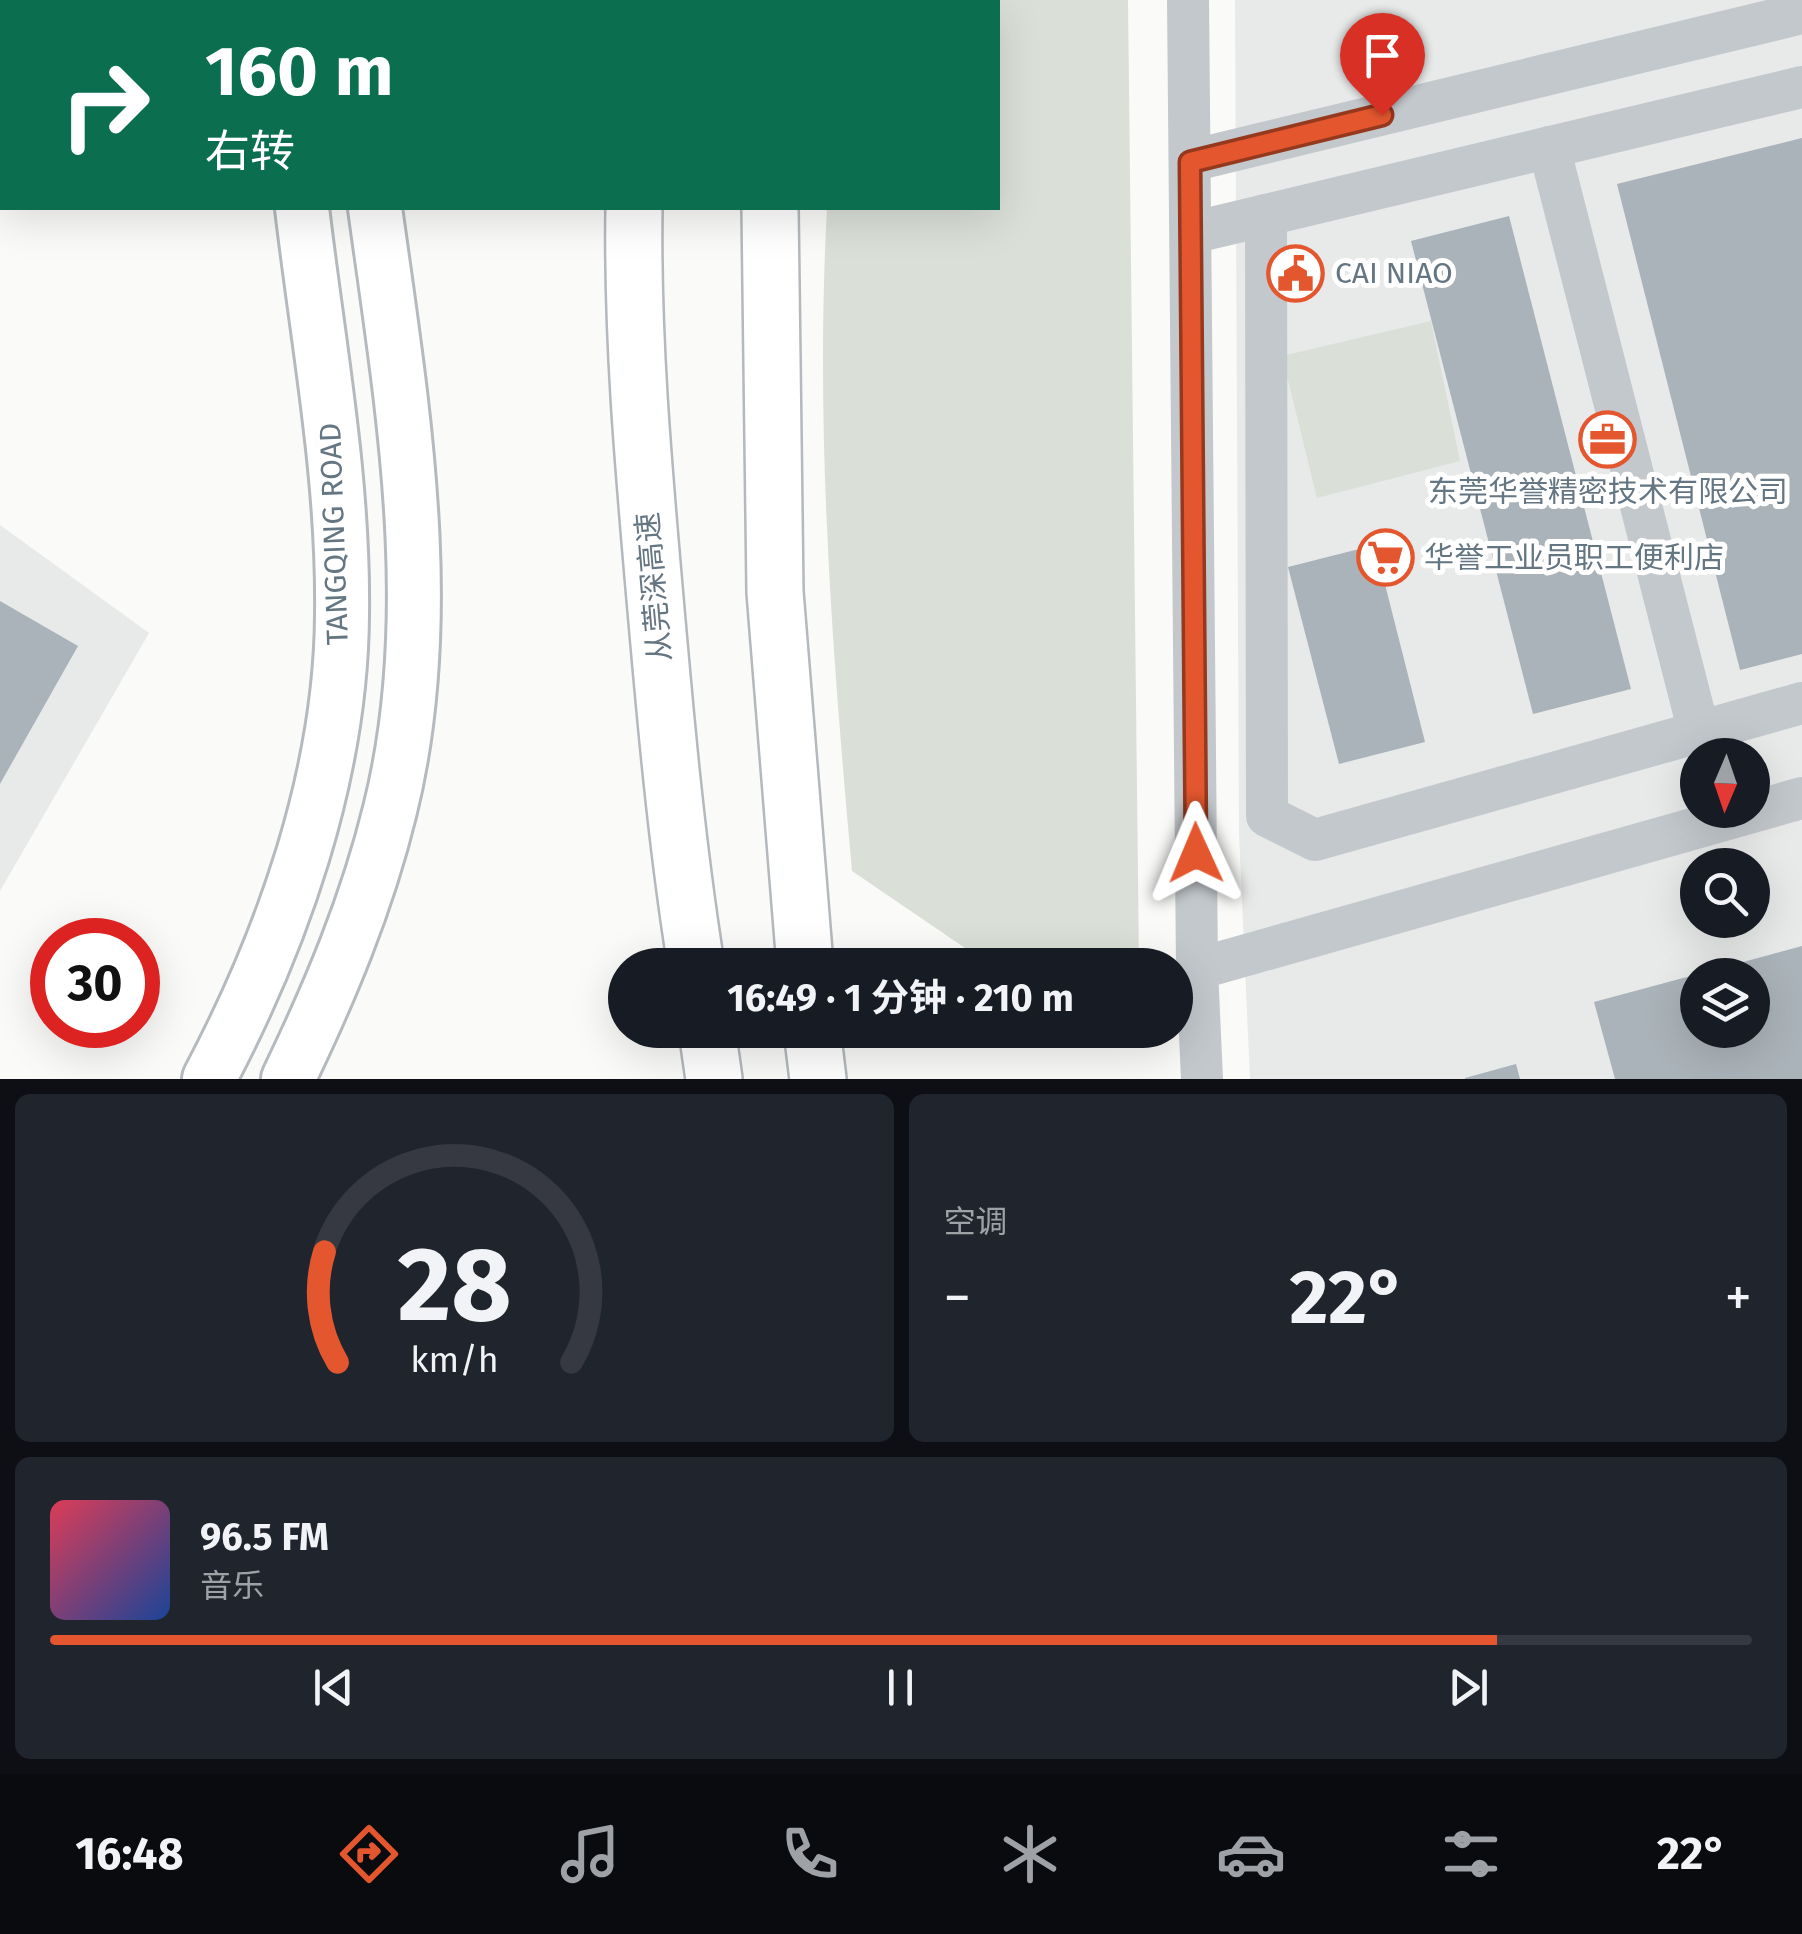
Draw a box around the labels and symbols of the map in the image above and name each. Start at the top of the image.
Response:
pin [1340,13,1425,116]
public building icon: CAI NIAO [1266,243,1326,303]
place label: CAI NIAO [1335,255,1453,291]
office icon: 东莞华誉精密技术有限公司 [1578,409,1638,469]
street label: TANGQING ROAD [312,422,356,646]
place label: 东莞华誉精密技术有限公司 [1428,474,1788,510]
street label: 从莞深高速 [630,511,678,663]
supermarket icon: 华誉工业员职工便利店 [1355,528,1415,588]
place label: 华誉工业员职工便利店 [1424,540,1724,576]
north arrow [1680,738,1770,828]
position arrow [1144,801,1248,905]
speed limit sign: 30 [30,918,160,1048]

